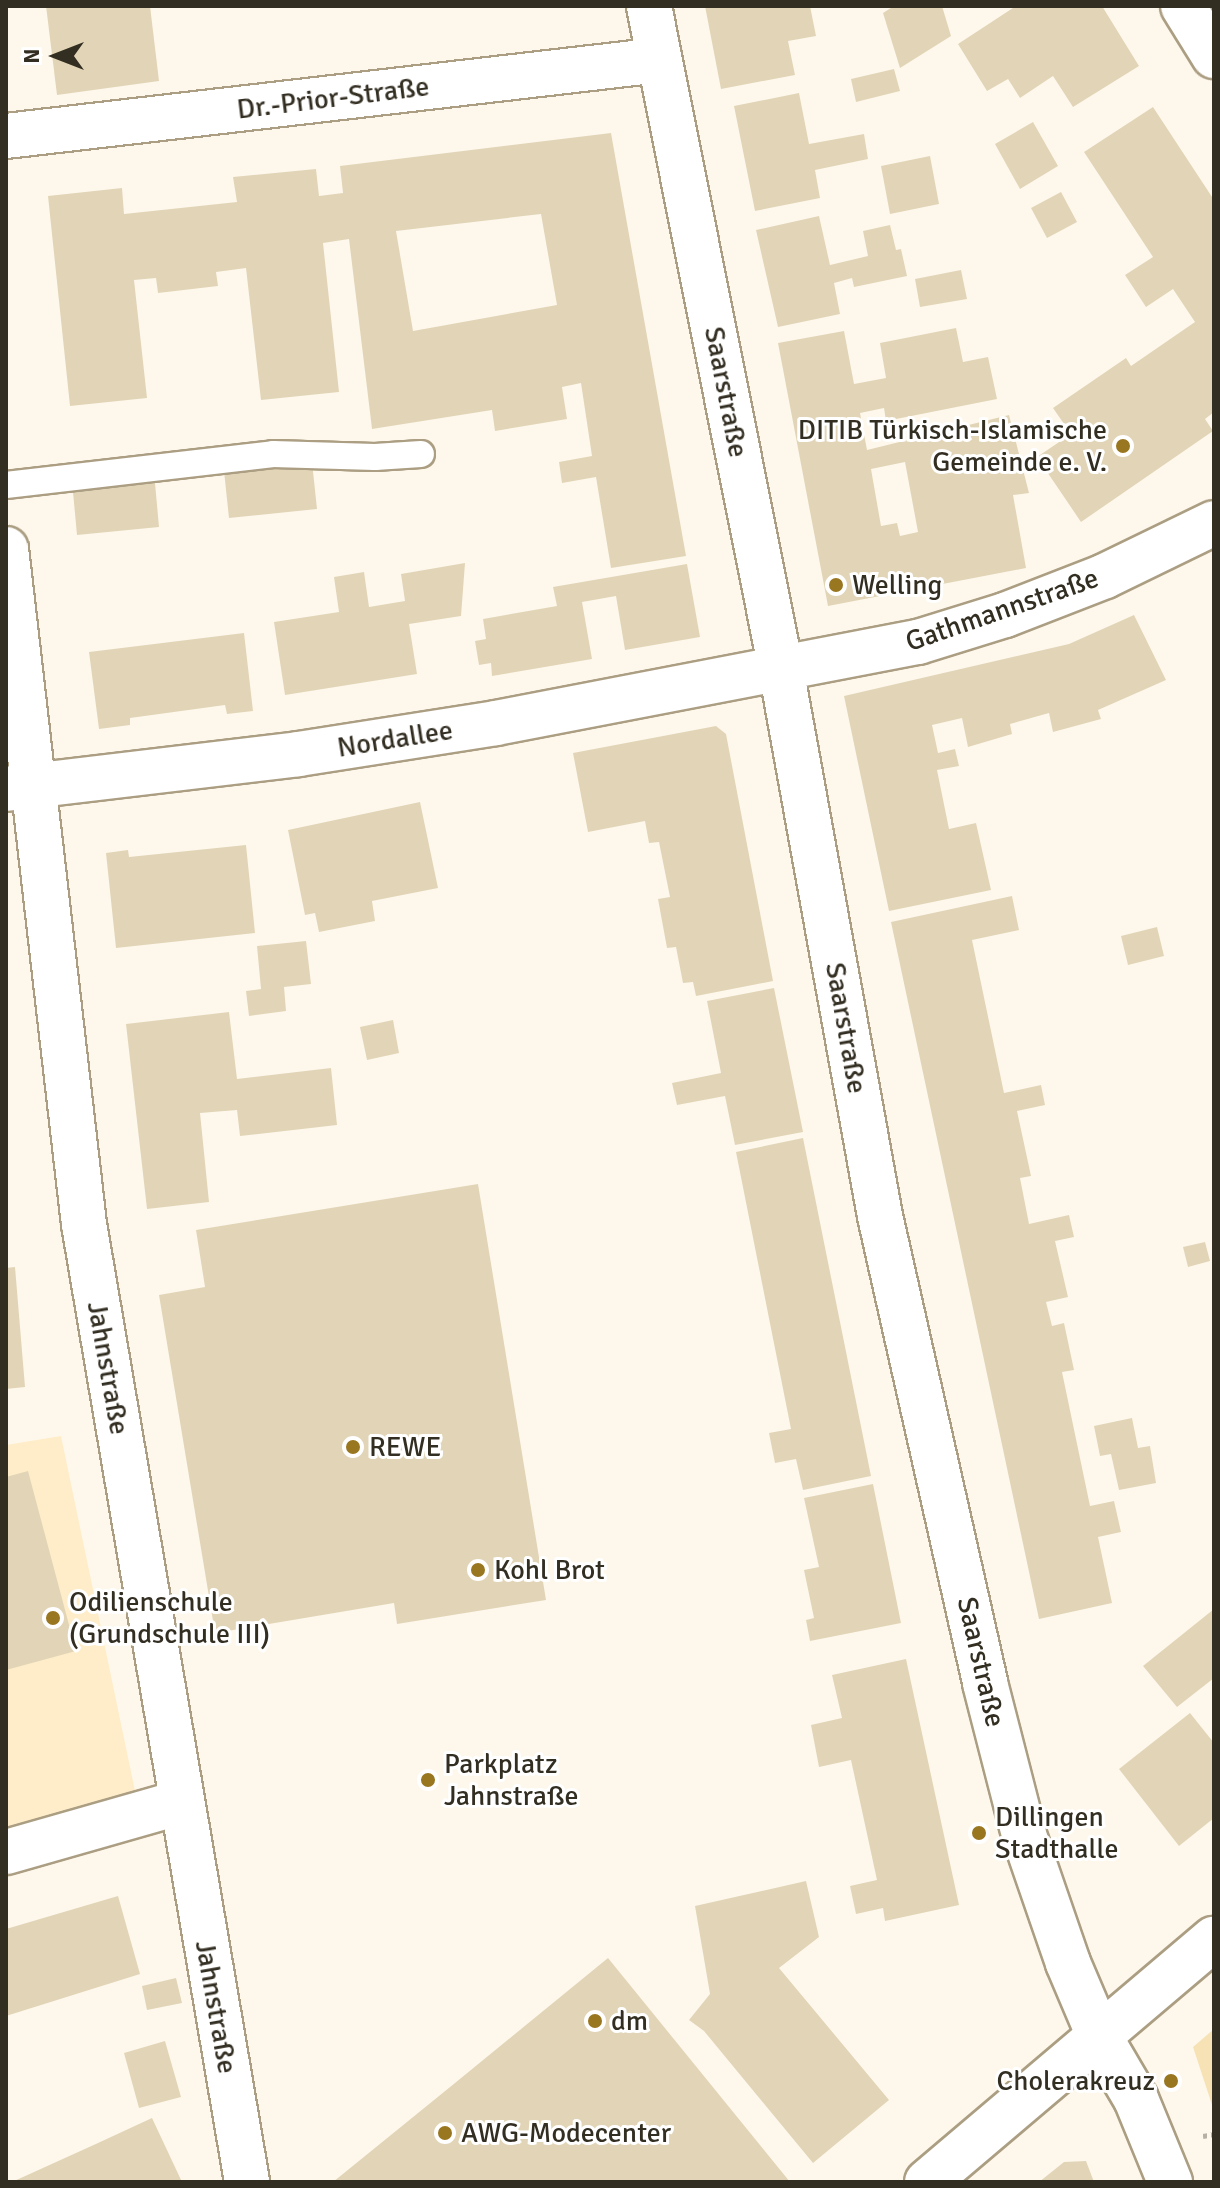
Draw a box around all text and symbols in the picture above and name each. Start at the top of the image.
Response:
north arrow [16,16,96,96]
text: N [18,48,45,64]
street label: Dr.-Prior-Straße [235,70,431,126]
street label: Saarstraße [697,324,755,460]
place label: DITIB Türkisch-Islamische Gemeinde e. V. [798,413,1107,479]
marker: DITIB Türkisch-Islamische Gemeinde e. V. [1114,437,1132,455]
street label: Gathmannstraße [901,561,1103,659]
place label: Welling [852,568,942,602]
marker: Welling [827,576,845,594]
street label: Nordallee [335,713,455,765]
street label: Saarstraße [818,960,874,1096]
street label: Jahnstraße [80,1299,136,1437]
place label: REWE [369,1430,441,1464]
marker: REWE [344,1438,362,1456]
place label: Kohl Brot [494,1553,605,1587]
marker: Kohl Brot [469,1561,487,1579]
place label: Odilienschule (Grundschule III) [69,1585,270,1651]
street label: Saarstraße [950,1594,1012,1730]
marker: Odilienschule (Grundschule III) [44,1609,62,1627]
place label: Parkplatz Jahnstraße [444,1747,578,1813]
marker: Parkplatz Jahnstraße [419,1771,437,1789]
place label: Dillingen Stadthalle [995,1800,1118,1866]
marker: Dillingen Stadthalle [970,1824,988,1842]
street label: Jahnstraße [188,1938,244,2076]
place label: dm [611,2004,648,2038]
marker: dm [586,2012,604,2030]
place label: Cholerakreuz [996,2064,1155,2098]
marker: Cholerakreuz [1162,2072,1180,2090]
place label: AWG-Modecenter [461,2116,671,2150]
marker: AWG-Modecenter [436,2124,454,2142]

